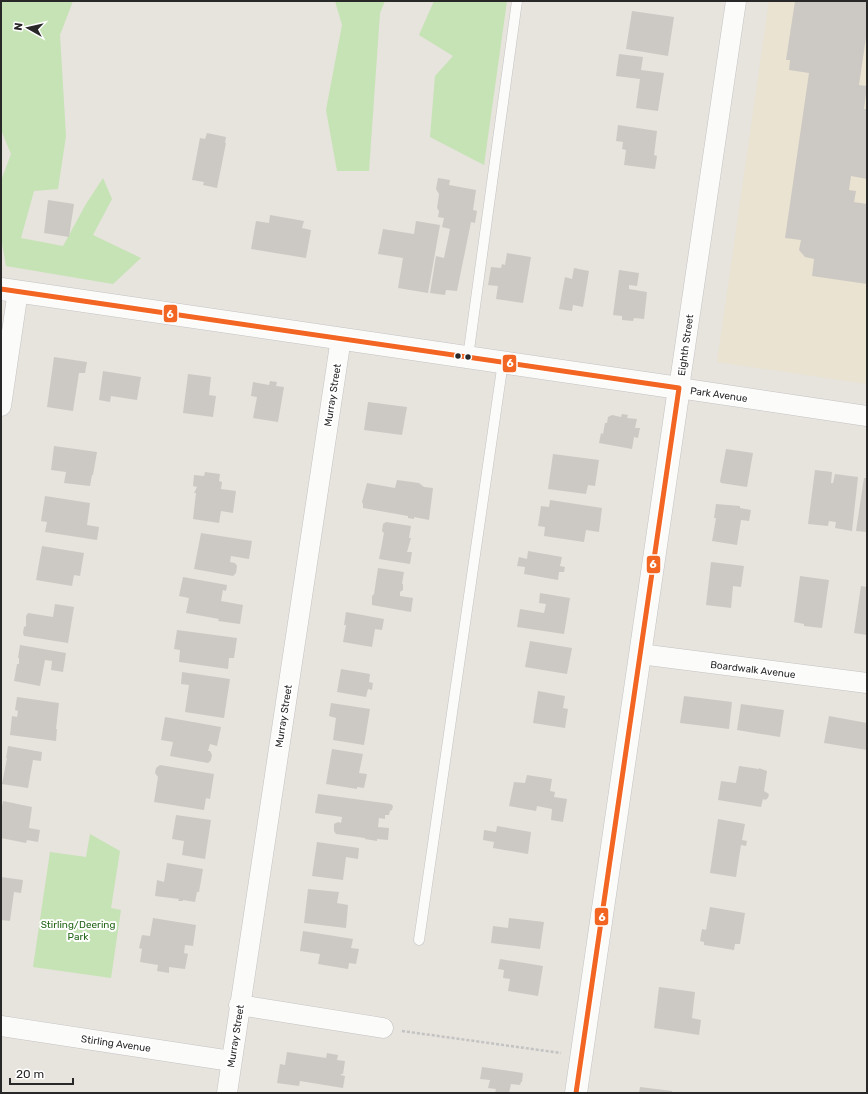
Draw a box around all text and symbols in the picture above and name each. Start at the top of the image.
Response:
north arrow [8,8,48,48]
text: N [12,22,26,32]
line badge: 6 [163,304,178,323]
text: 6 [166,308,174,321]
street label: Eighth Street [676,314,696,377]
unlabelled marker [453,351,463,361]
unlabelled marker [463,352,473,362]
line badge: 6 [502,354,517,373]
text: 6 [506,357,514,370]
street label: Murray Street [322,363,344,427]
street label: Park Avenue [689,385,749,405]
line badge: 6 [646,555,661,574]
text: 6 [649,558,657,571]
street label: Boardwalk Avenue [710,659,797,681]
street label: Murray Street [273,684,295,748]
line badge: 6 [594,907,609,926]
text: 6 [598,911,606,924]
park label: Stirling/Deering Park [41,919,115,943]
street label: Murray Street [225,1004,247,1068]
street label: Stirling Avenue [80,1033,152,1055]
scale bar [10,1060,73,1086]
text: 20 m [16,1067,44,1081]

